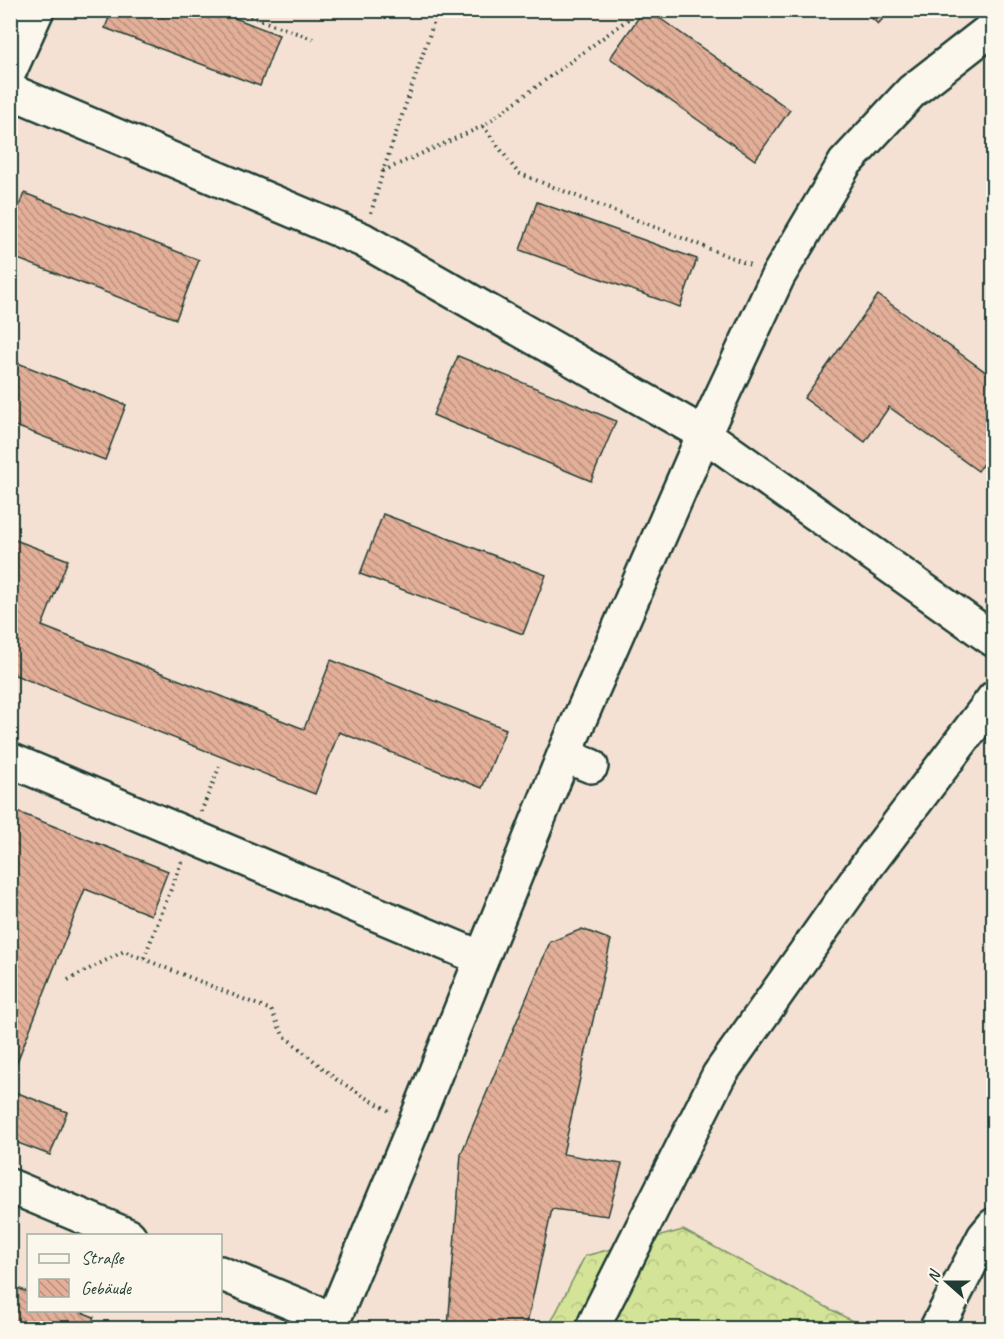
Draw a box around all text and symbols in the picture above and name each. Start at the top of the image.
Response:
legend [27,1234,222,1312]
text: Straße [81,1247,125,1269]
north arrow [917,1252,977,1312]
text: N [923,1266,946,1285]
text: Gebäude [81,1277,132,1299]

